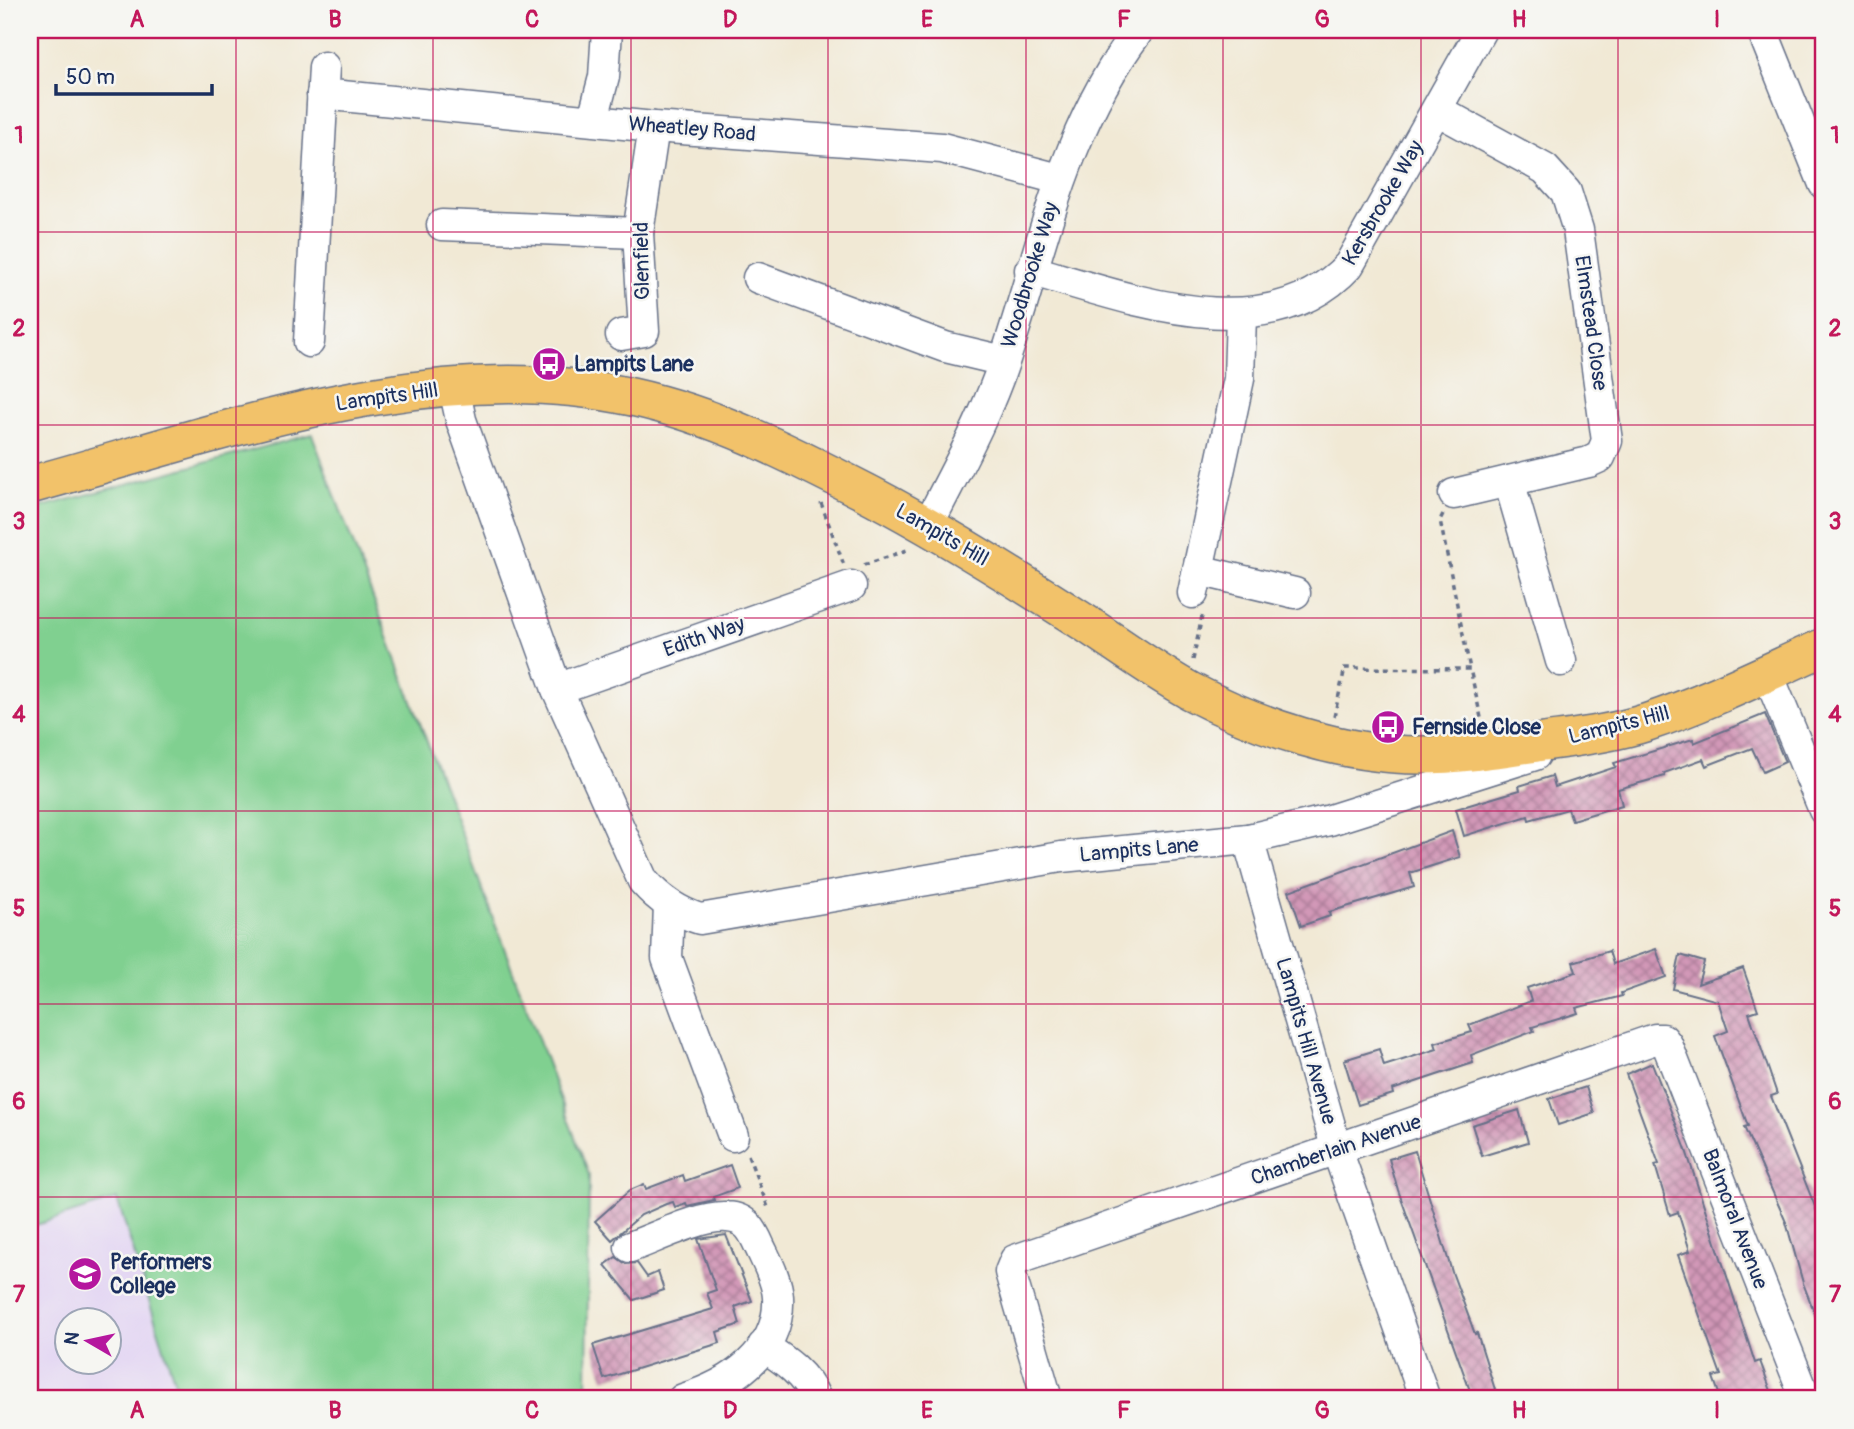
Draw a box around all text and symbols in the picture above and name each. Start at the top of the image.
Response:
text: A [130,5,145,34]
text: B [328,5,342,34]
text: C [525,5,539,34]
text: D [723,5,737,34]
text: E [921,5,933,34]
text: F [1117,5,1131,34]
text: G [1314,5,1330,34]
text: H [1512,5,1526,34]
text: I [1714,5,1720,34]
scale bar [56,52,212,96]
text: 50 m [66,64,115,91]
street label: Wheatley Road [627,110,757,148]
text: 1 [15,121,24,150]
text: 1 [1831,121,1840,150]
street label: Kersbrooke Way [1336,136,1430,270]
street label: Woodbrooke Way [995,199,1065,351]
street label: Glenfield [628,222,656,300]
street label: Elmstead Close [1568,254,1614,393]
text: 2 [13,314,26,343]
text: 2 [1829,314,1842,343]
bus stop icon: Lampits Lane [530,345,568,383]
place label: Lampits Lane [574,351,694,378]
street label: Lampits Hill [334,376,440,418]
street label: Lampits Hill [891,497,993,573]
text: 3 [13,507,25,536]
text: 3 [1829,507,1841,536]
street label: Edith Way [660,610,748,664]
street label: Lampits Hill [1566,699,1672,751]
text: 4 [12,700,26,729]
text: 4 [1828,700,1842,729]
bus stop icon: Fernside Close [1369,708,1407,746]
place label: Fernside Close [1412,714,1541,741]
street label: Lampits Lane [1078,831,1200,869]
text: 5 [13,894,25,923]
text: 5 [1829,894,1841,923]
street label: Lampits Hill Avenue [1269,954,1343,1128]
text: 6 [12,1087,26,1116]
text: 6 [1828,1087,1842,1116]
street label: Chamberlain Avenue [1247,1108,1425,1192]
street label: Balmoral Avenue [1696,1145,1774,1293]
place label: Performers College [110,1249,212,1300]
school or university icon: Performers College [66,1255,104,1293]
text: 7 [13,1280,26,1309]
text: 7 [1829,1280,1842,1309]
north arrow [52,1306,122,1376]
text: N [59,1330,85,1347]
text: A [130,1396,145,1425]
text: B [328,1396,342,1425]
text: C [525,1396,539,1425]
text: D [723,1396,737,1425]
text: E [921,1396,933,1425]
text: F [1117,1396,1131,1425]
text: G [1314,1396,1330,1425]
text: H [1512,1396,1526,1425]
text: I [1714,1396,1720,1425]

